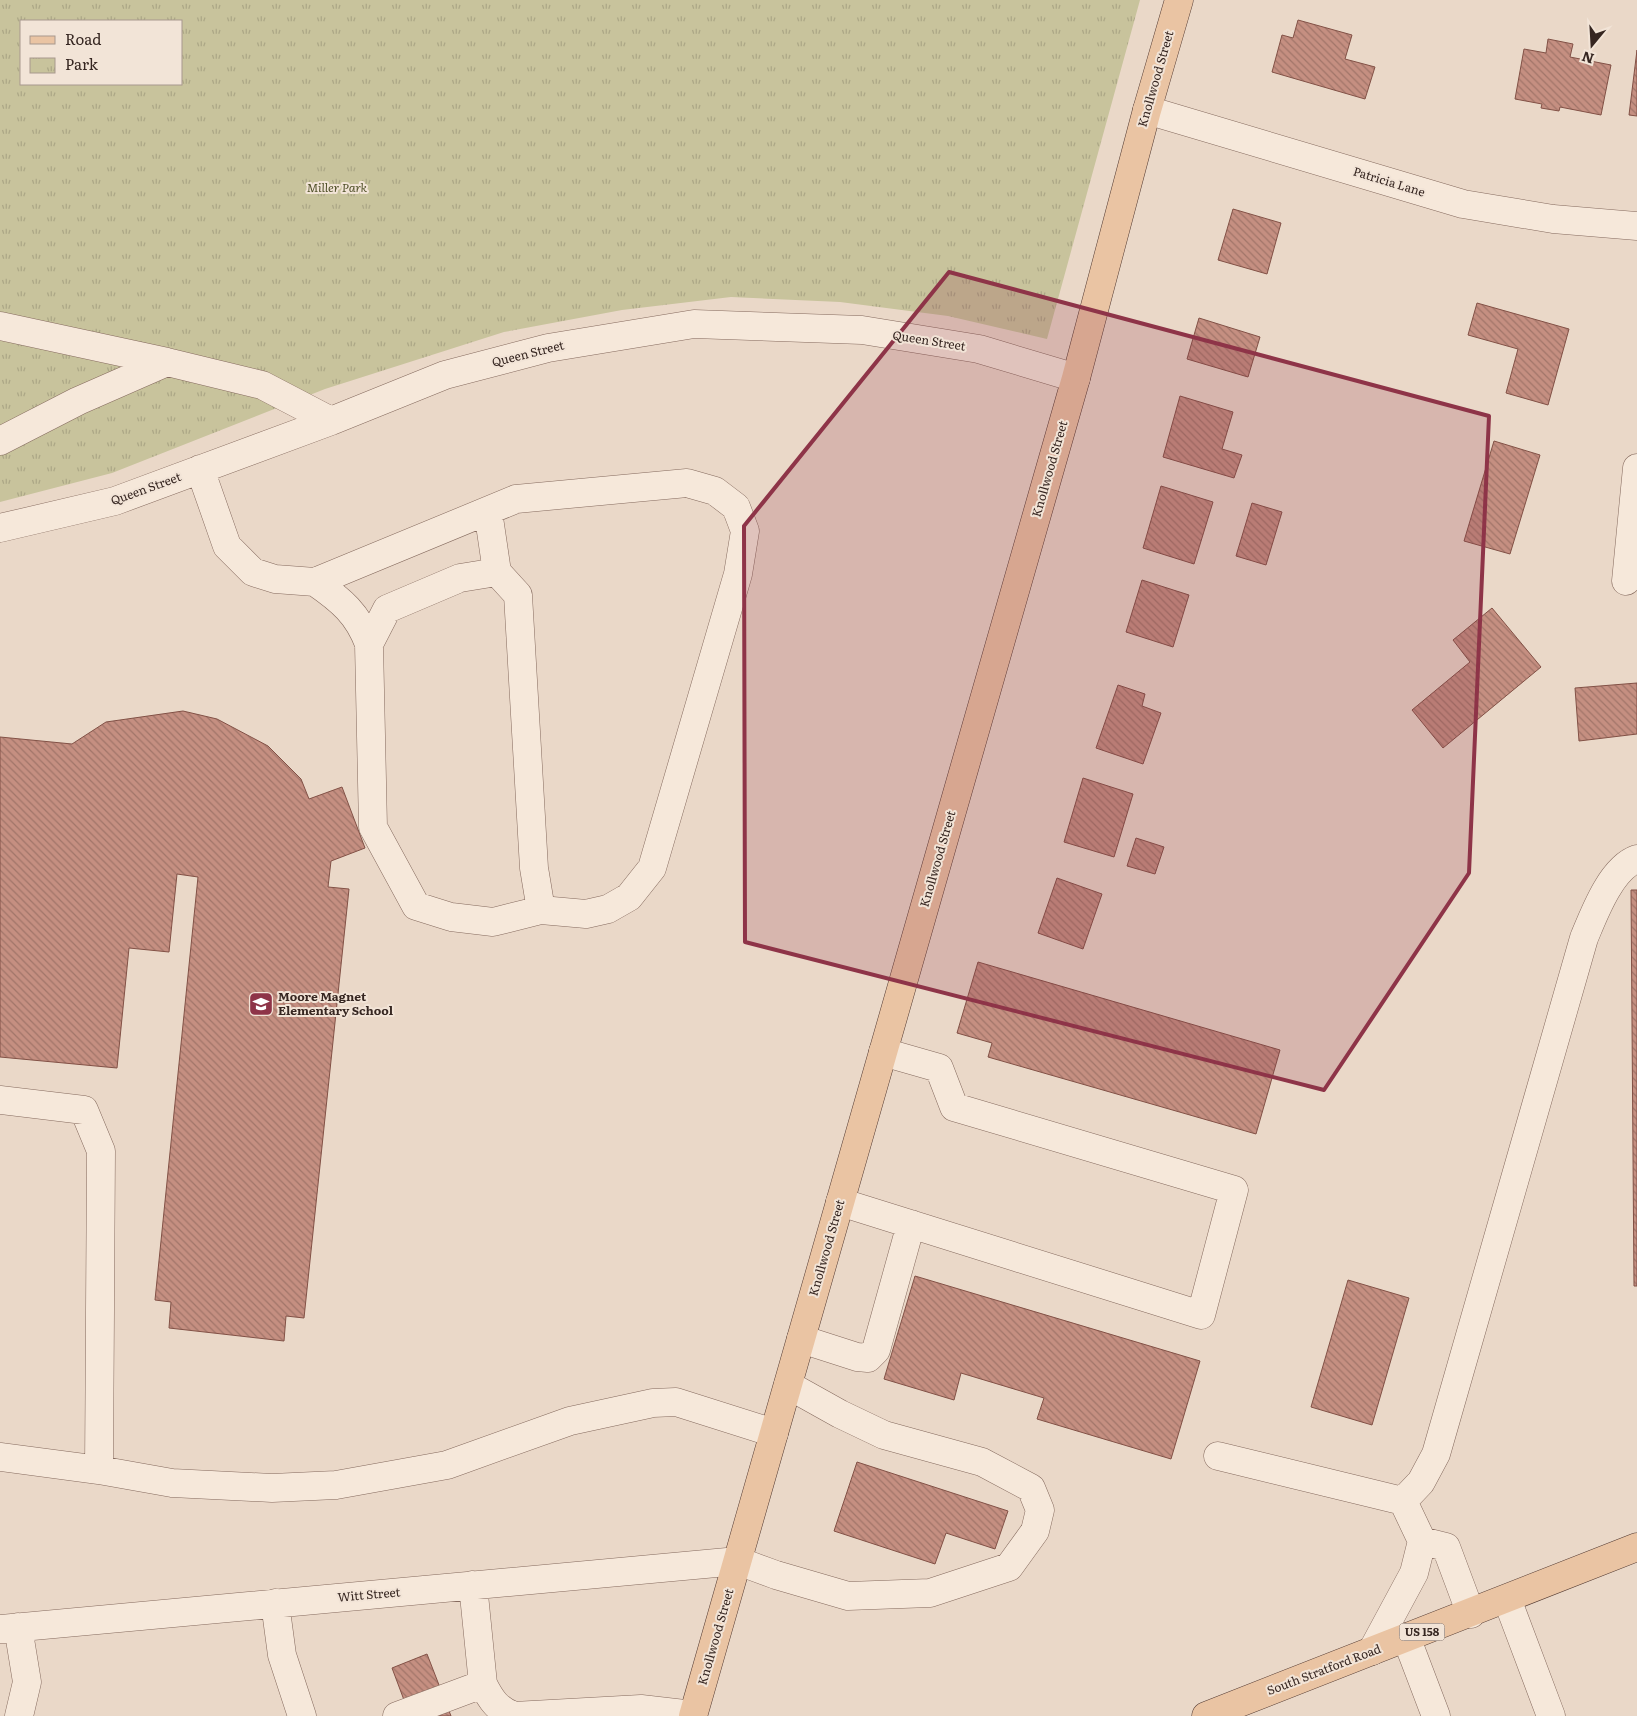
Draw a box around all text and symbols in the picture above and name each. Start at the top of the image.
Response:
legend [20,20,182,85]
north arrow [1567,20,1617,70]
text: Road [65,27,101,50]
street label: Knollwood Street [1133,28,1178,129]
text: N [1579,47,1596,70]
text: Park [65,52,99,75]
street label: Patricia Lane [1351,162,1428,201]
park label: Miller Park [307,178,368,196]
street label: Queen Street [891,325,967,355]
street label: Queen Street [490,335,566,371]
street label: Knollwood Street [1027,418,1072,519]
street label: Queen Street [108,467,184,509]
street label: Knollwood Street [915,808,960,909]
place label: Moore Magnet Elementary School [278,987,394,1019]
school or university icon: Moore Magnet Elementary School [248,991,274,1017]
street label: Knollwood Street [804,1197,849,1298]
street label: Witt Street [337,1582,401,1606]
street label: Knollwood Street [693,1586,738,1687]
road number: US 158 [1400,1624,1444,1640]
street label: South Stratford Road [1264,1639,1384,1699]

